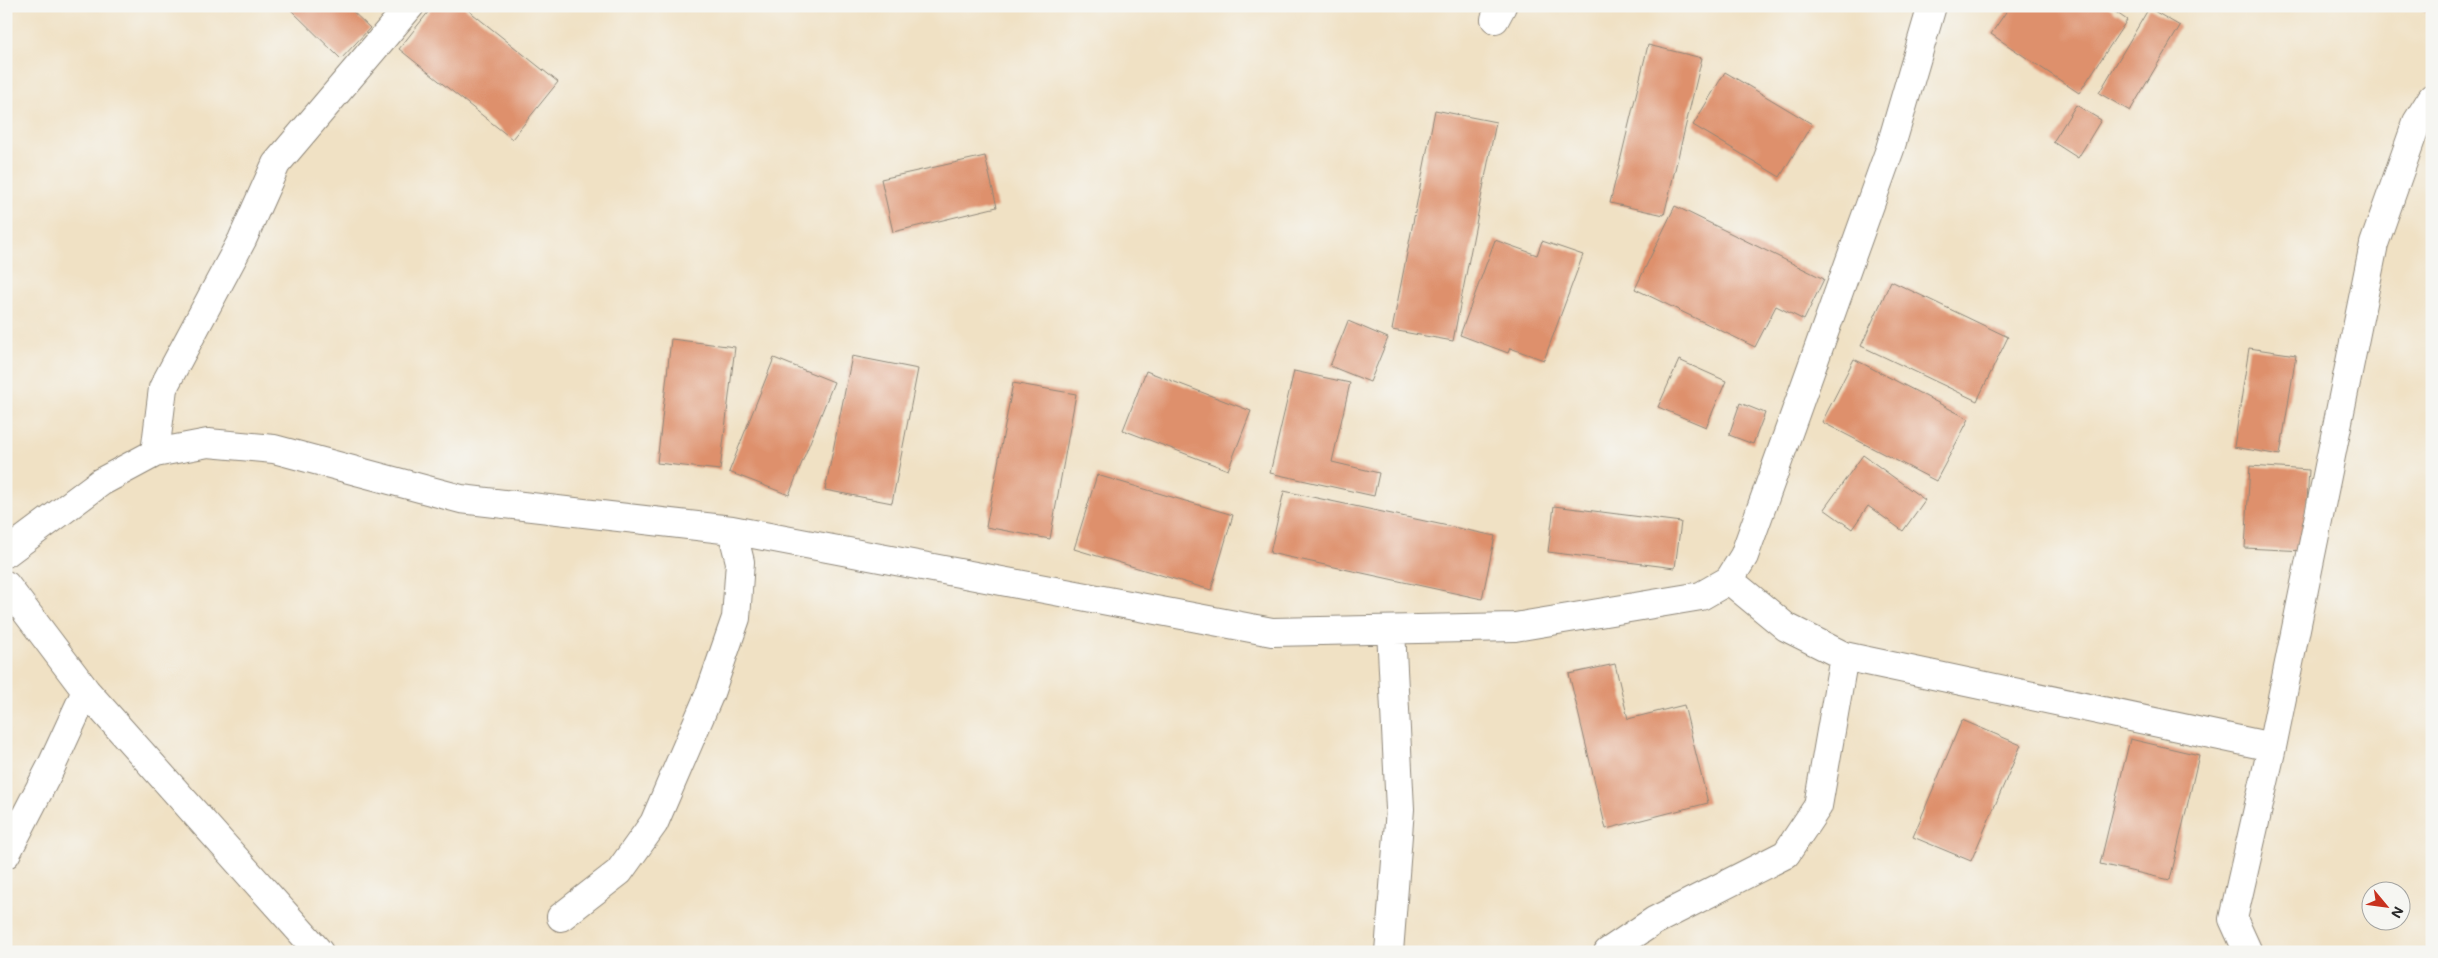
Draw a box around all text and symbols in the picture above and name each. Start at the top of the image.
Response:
north arrow [2360,880,2410,930]
text: N [2387,903,2409,922]

